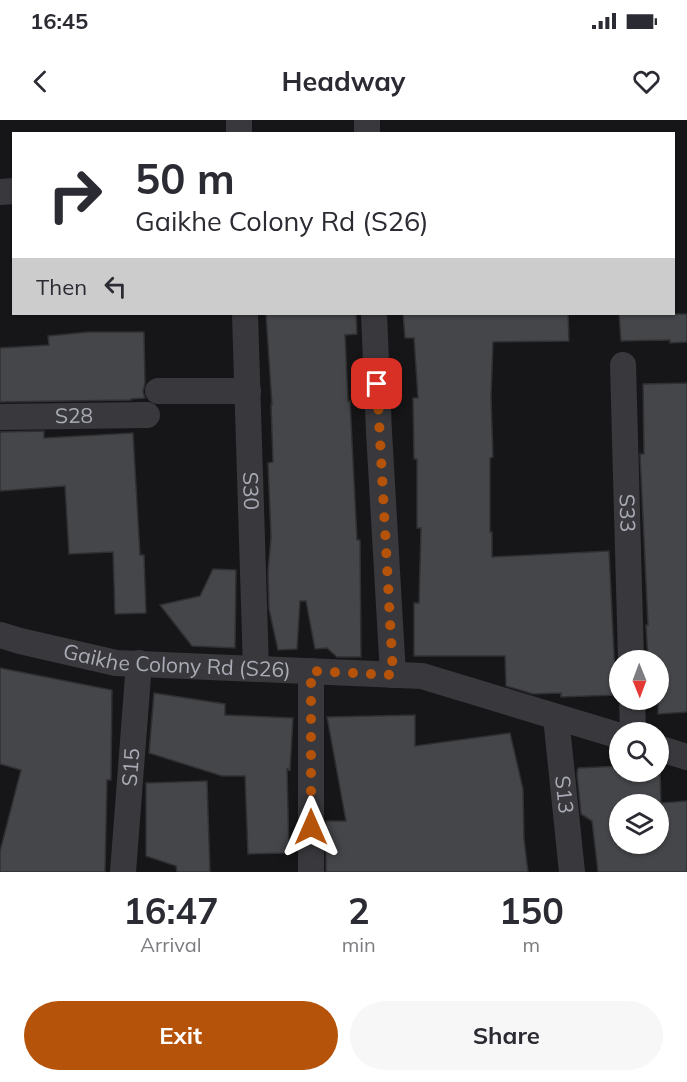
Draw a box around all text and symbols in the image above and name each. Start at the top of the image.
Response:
text: 16:45 [30,7,88,35]
text: Headway [281,64,406,98]
icon: back [24,65,57,98]
icon: heart [630,65,663,98]
text: 50 m [135,152,235,205]
icon: right [36,156,114,234]
text: Gaikhe Colony Rd (S26) [135,204,429,238]
icon: left [99,270,132,303]
text: Then [36,273,87,301]
pin [351,358,402,409]
icon: arrive [360,367,393,400]
street label: S28 [55,402,93,428]
street label: S30 [238,471,265,510]
street label: S33 [614,493,642,532]
street label: Gaikhe Colony Rd (S26) [61,637,291,682]
north arrow [609,650,669,710]
map controls [609,650,669,854]
button: search [609,722,669,782]
street label: S15 [116,747,144,787]
street label: S13 [550,774,580,815]
button: layers [609,794,669,854]
position arrow [279,795,343,859]
text: 16:47 [123,888,219,933]
text: 2 [348,888,370,933]
text: 150 [499,888,564,933]
text: Arrival [140,932,201,957]
text: min [342,932,376,957]
text: m [523,932,540,957]
button: Exit [24,1001,338,1070]
button: Share [350,1001,663,1070]

